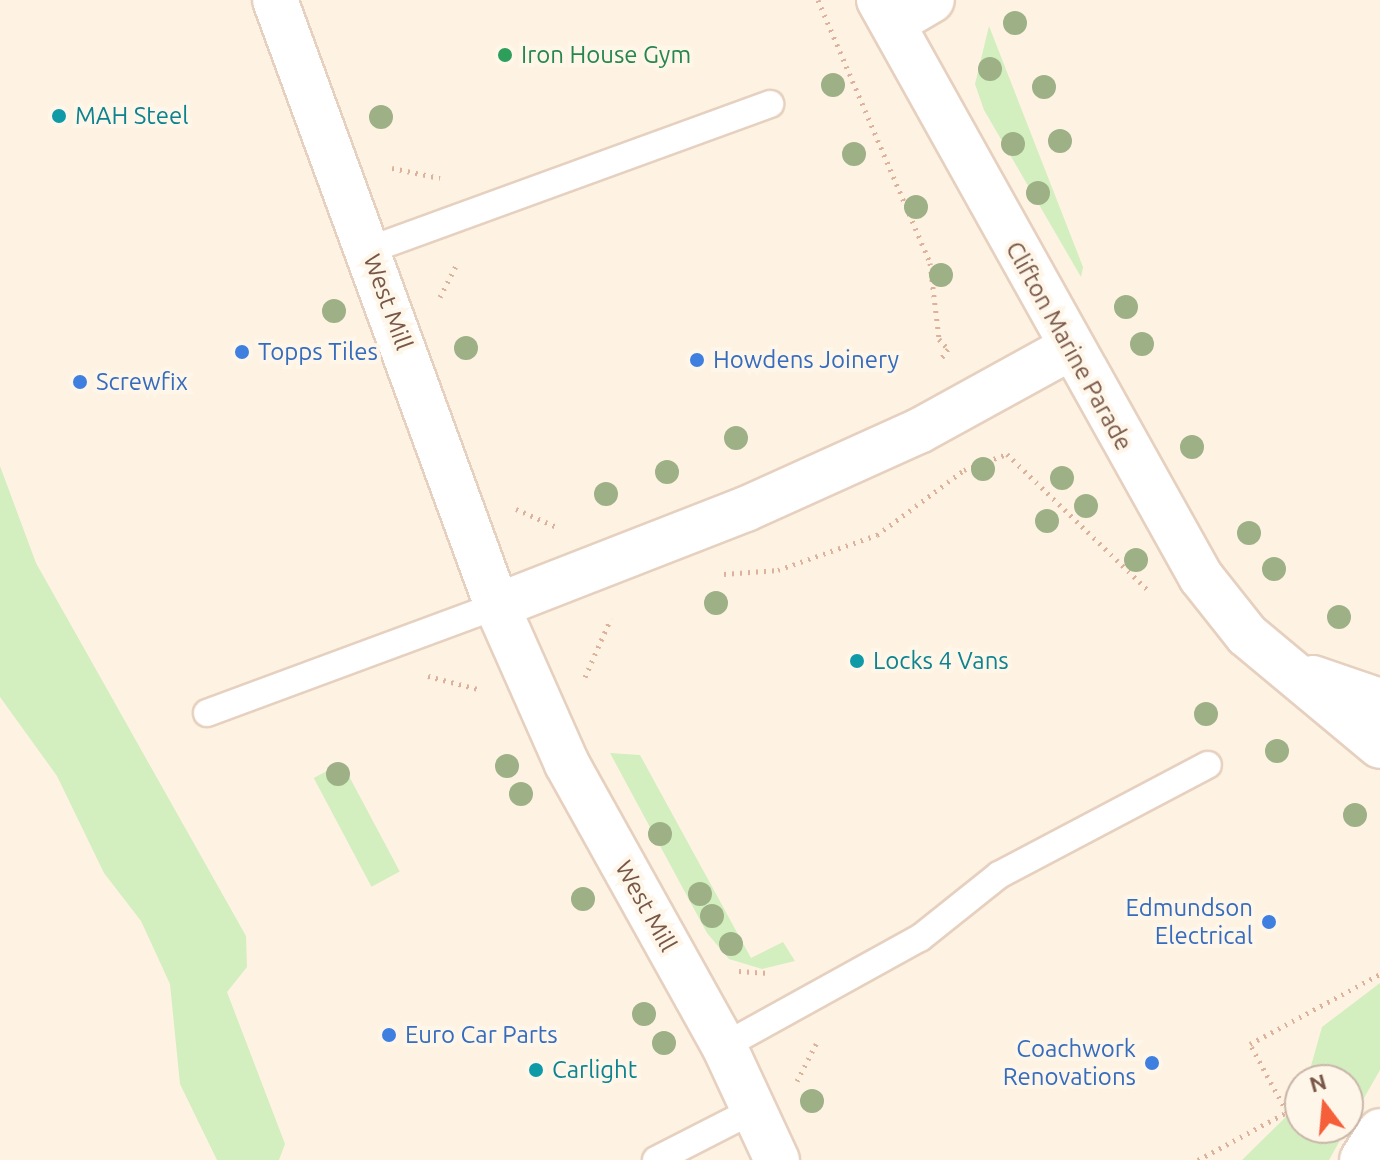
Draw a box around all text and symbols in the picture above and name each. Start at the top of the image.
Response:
place label: Iron House Gym [521,41,691,69]
marker: Iron House Gym [496,46,514,64]
place label: MAH Steel [75,102,188,130]
marker: MAH Steel [50,107,68,125]
street label: Clifton Marine Parade [1000,237,1138,455]
street label: West Mill [357,250,419,354]
place label: Topps Tiles [258,338,378,366]
marker: Topps Tiles [233,343,251,361]
place label: Howdens Joinery [713,346,899,374]
marker: Howdens Joinery [688,351,706,369]
place label: Screwfix [96,368,188,396]
marker: Screwfix [71,373,89,391]
place label: Locks 4 Vans [873,647,1009,675]
marker: Locks 4 Vans [848,652,866,670]
street label: West Mill [609,855,683,957]
place label: Edmundson Electrical [1125,894,1253,950]
marker: Edmundson Electrical [1260,913,1278,931]
place label: Euro Car Parts [405,1021,558,1049]
marker: Euro Car Parts [380,1026,398,1044]
place label: Coachwork Renovations [1003,1035,1136,1091]
marker: Coachwork Renovations [1143,1054,1161,1072]
place label: Carlight [552,1056,637,1084]
marker: Carlight [527,1061,545,1079]
north arrow [1284,1064,1364,1144]
text: N [1306,1068,1329,1097]

